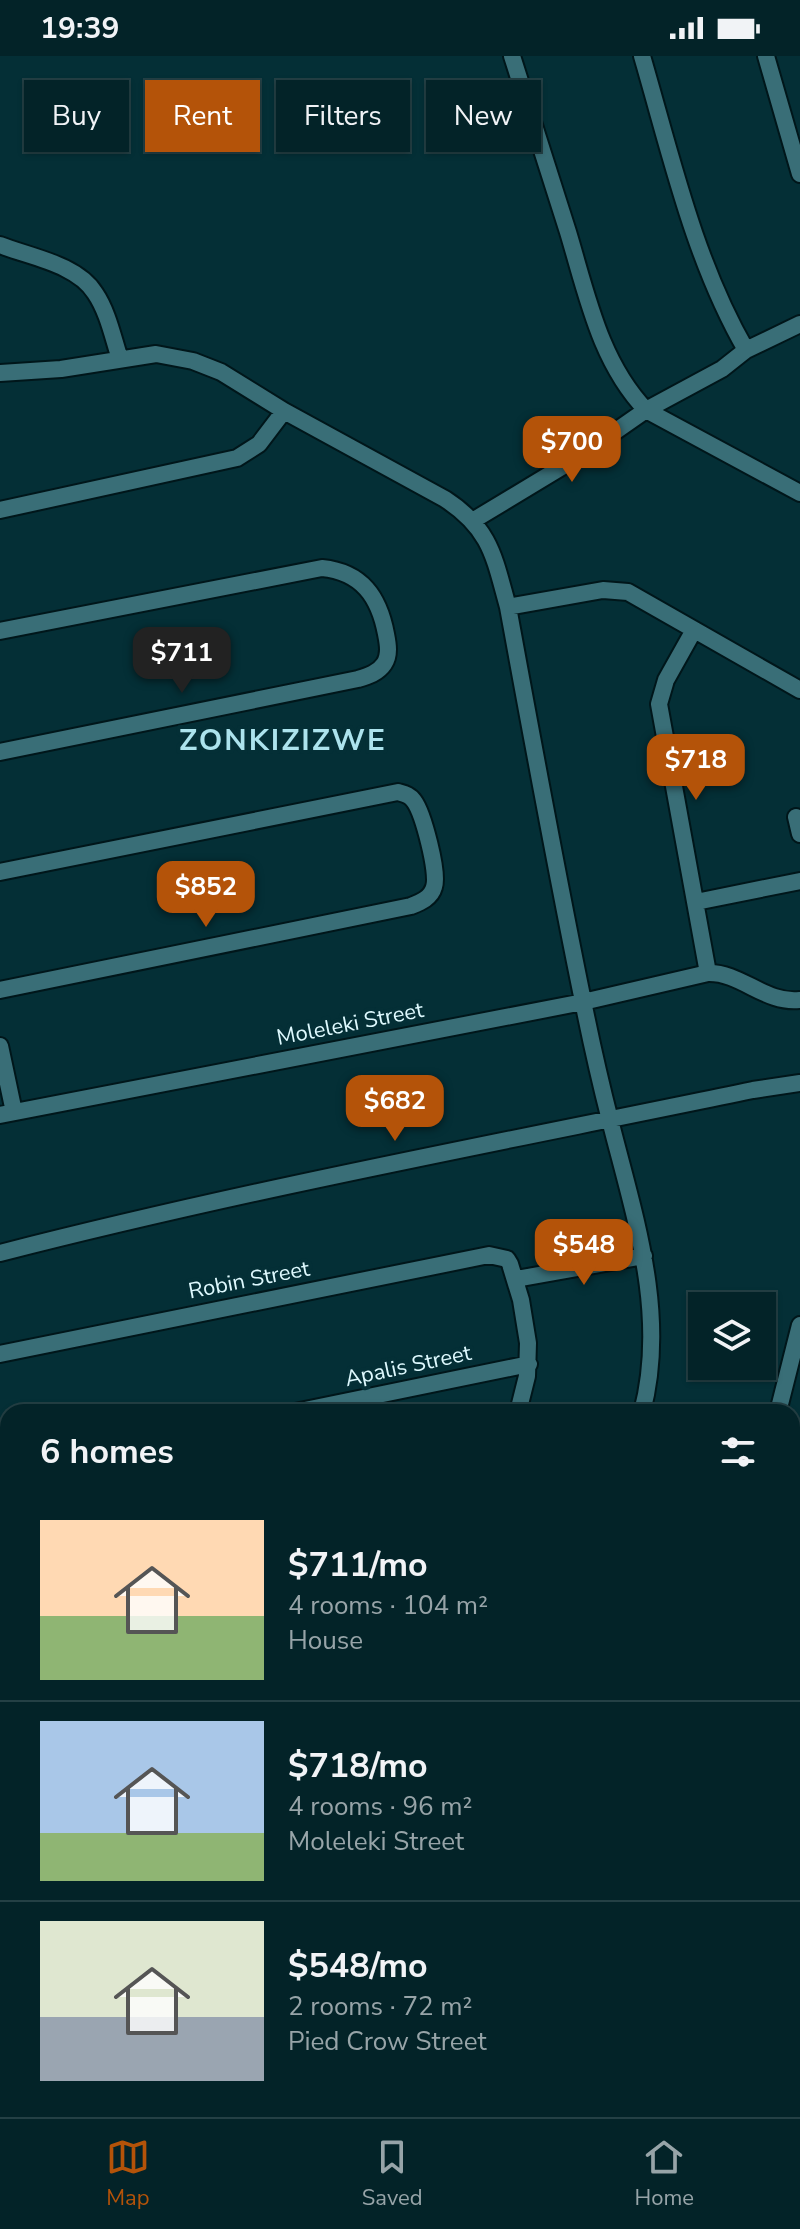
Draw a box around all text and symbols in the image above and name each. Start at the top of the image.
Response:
text: 19:39 [40,8,119,49]
chip: Buy [24,80,129,152]
chip: Rent [145,80,260,152]
chip: Filters [276,80,410,152]
chip: New [426,80,541,152]
pin: $700 [525,416,619,484]
text: $700 [541,424,603,459]
pin: $711 [135,627,229,695]
text: $711 [151,635,213,670]
district label: ZONKIZIZWE [179,720,387,761]
pin: $718 [649,734,743,802]
text: $718 [665,742,727,777]
pin: $852 [159,861,253,929]
text: $852 [175,869,237,904]
street label: Moleleki Street [274,995,426,1053]
pin: $682 [348,1075,442,1143]
text: $682 [364,1083,426,1118]
pin: $548 [537,1219,631,1287]
text: $548 [553,1227,615,1262]
street label: Robin Street [186,1254,312,1306]
map controls [688,1292,776,1380]
button: layers [688,1292,776,1380]
street label: Apalis Street [342,1338,474,1394]
text: 6 homes [40,1429,174,1475]
icon: filters [716,1430,760,1474]
text: $711/mo [288,1542,428,1588]
icon: home [104,1552,200,1648]
text: 4 rooms · 104 m² [288,1588,488,1623]
text: House [288,1623,363,1658]
text: $718/mo [288,1743,428,1789]
icon: home [104,1753,200,1849]
text: 4 rooms · 96 m² [288,1789,472,1824]
text: Moleleki Street [288,1824,464,1859]
text: $548/mo [288,1943,428,1989]
icon: home [104,1953,200,2049]
text: 2 rooms · 72 m² [288,1989,472,2024]
text: Pied Crow Street [288,2024,487,2059]
tab: Map [106,2135,150,2213]
tab: Saved [362,2135,423,2213]
tab: Home [635,2135,694,2213]

